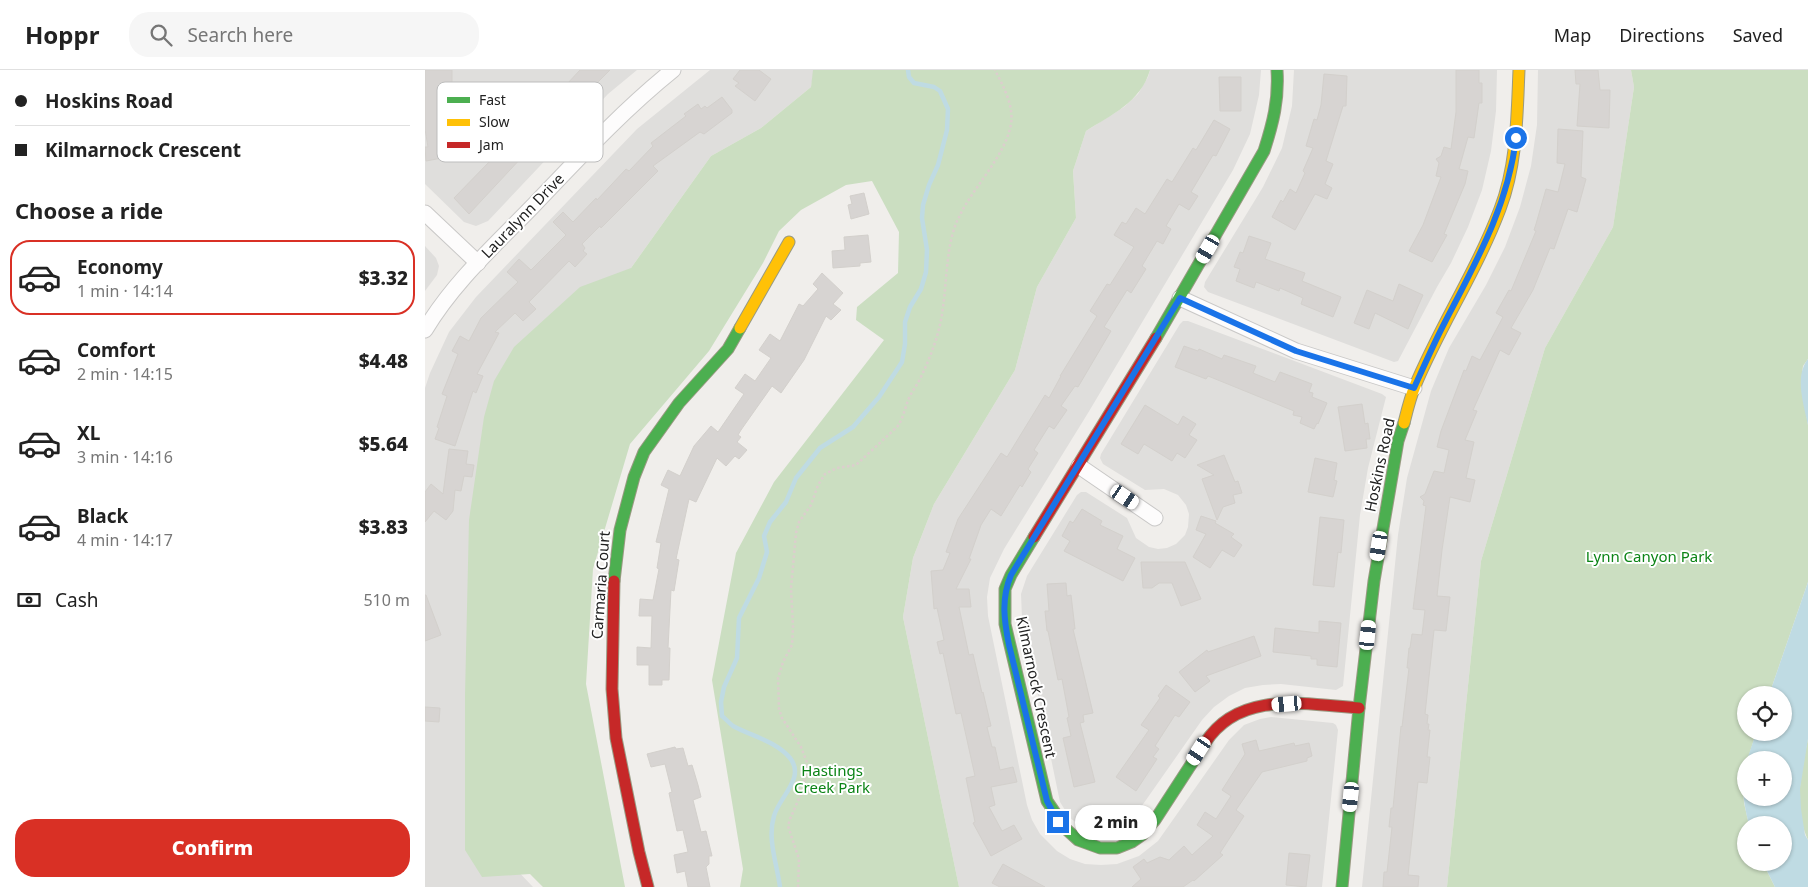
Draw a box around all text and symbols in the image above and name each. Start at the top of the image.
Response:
search box [129,12,479,57]
text: Hoppr [25,18,99,51]
icon: search [147,21,175,49]
text: Search here [187,22,293,48]
text: Map [1554,23,1591,47]
text: Directions [1619,23,1705,47]
text: Saved [1733,23,1783,47]
legend [437,82,603,162]
text: Hoskins Road [45,88,173,114]
text: Fast [479,90,506,109]
text: Slow [479,112,510,131]
route start [1505,127,1527,149]
text: Jam [477,135,504,154]
text: Kilmarnock Crescent [45,137,241,163]
street label: Lauralynn Drive [477,168,568,262]
text: Choose a ride [15,195,163,225]
car [1194,232,1221,266]
text: Economy [77,254,163,280]
icon: car [17,255,62,300]
text: $3.32 [359,265,408,291]
text: 1 min · 14:14 [77,280,173,302]
text: Comfort [77,337,156,363]
icon: car [17,338,62,383]
text: $4.48 [359,348,408,374]
text: 2 min · 14:15 [77,363,173,385]
street label: Hoskins Road [1359,416,1399,514]
text: XL [77,420,100,446]
icon: car [17,421,62,466]
text: $5.64 [359,431,408,457]
text: 3 min · 14:16 [77,446,173,468]
car [1108,482,1141,512]
text: Black [77,503,128,529]
icon: car [17,504,62,549]
text: $3.83 [359,514,408,540]
text: 4 min · 14:17 [77,529,173,551]
street label: Carmaria Court [586,530,614,640]
car [1369,530,1388,562]
park label: Lynn Canyon Park [1586,546,1712,566]
icon: cash [15,586,43,614]
text: Cash [55,587,99,613]
text: 510 m [363,589,410,611]
street label: Kilmarnock Crescent [1012,614,1062,760]
car [1358,619,1377,651]
map controls [1737,686,1792,871]
button: locate [1737,686,1792,741]
car [1271,695,1302,713]
car [1184,734,1213,768]
button: + [1737,751,1792,806]
park label: Hastings Creek Park [794,760,870,797]
car [1341,781,1360,813]
callout: 2 min [1075,804,1158,840]
route end [1047,811,1069,833]
text: 2 min [1094,811,1138,833]
button: − [1737,816,1792,871]
button: Confirm [15,819,410,877]

